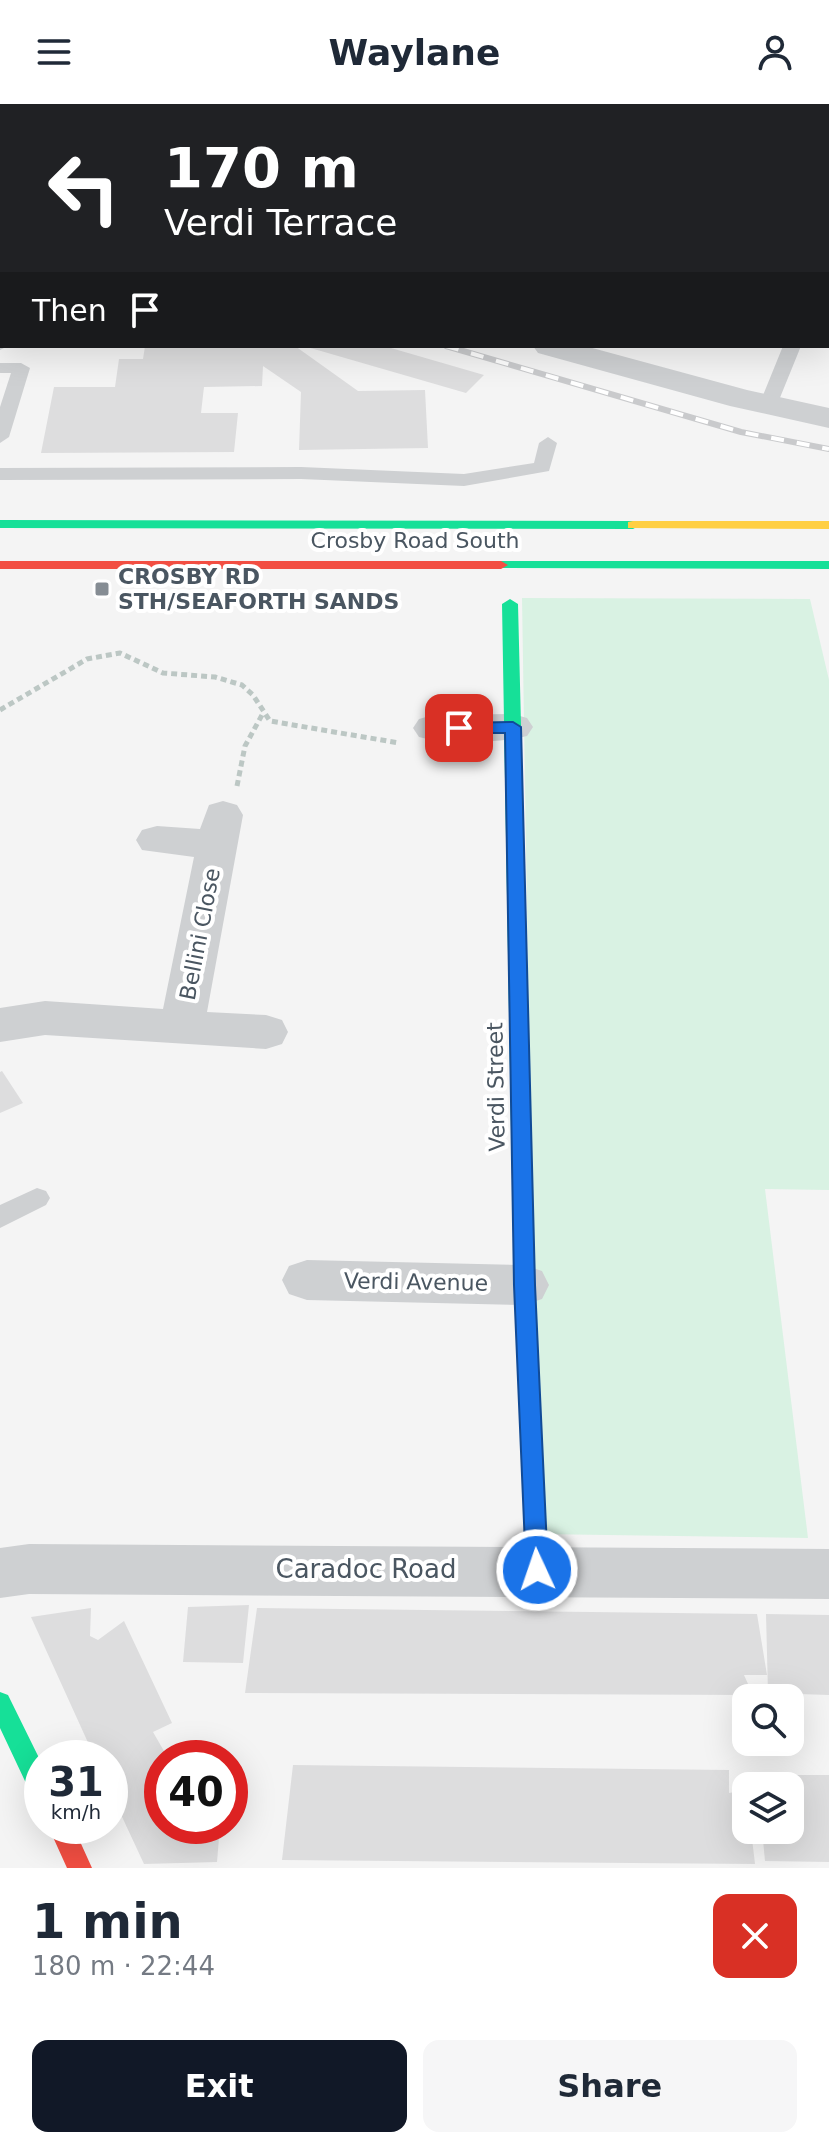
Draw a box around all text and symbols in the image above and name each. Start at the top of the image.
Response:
icon: menu [32,30,76,74]
icon: person [753,30,797,74]
text: Waylane [329,32,500,73]
text: 170 m [164,135,359,200]
icon: left [32,136,136,240]
text: Verdi Terrace [164,202,397,243]
icon: arrive [123,288,167,332]
text: Then [32,293,107,328]
street label: Crosby Road South [311,528,519,553]
place label: CROSBY RD STH/SEAFORTH SANDS [118,564,399,614]
marker: CROSBY RD STH/SEAFORTH SANDS [93,580,111,598]
pin [425,694,493,762]
icon: arrive [437,706,481,750]
street label: Bellini Close [175,866,225,1002]
street label: Verdi Street [482,1022,510,1152]
street label: Verdi Avenue [344,1268,488,1296]
position arrow [495,1528,579,1612]
street label: Caradoc Road [276,1554,456,1584]
map controls [732,1684,804,1844]
button: search [732,1684,804,1756]
speed limit sign: 40 [144,1740,248,1844]
text: 31 [48,1759,104,1805]
button: layers [732,1772,804,1844]
text: km/h [51,1800,101,1824]
text: 1 min [32,1893,183,1949]
button: close [713,1894,797,1978]
text: 180 m · 22:44 [32,1951,215,1981]
button: Exit [32,2040,407,2132]
button: Share [423,2040,797,2132]

